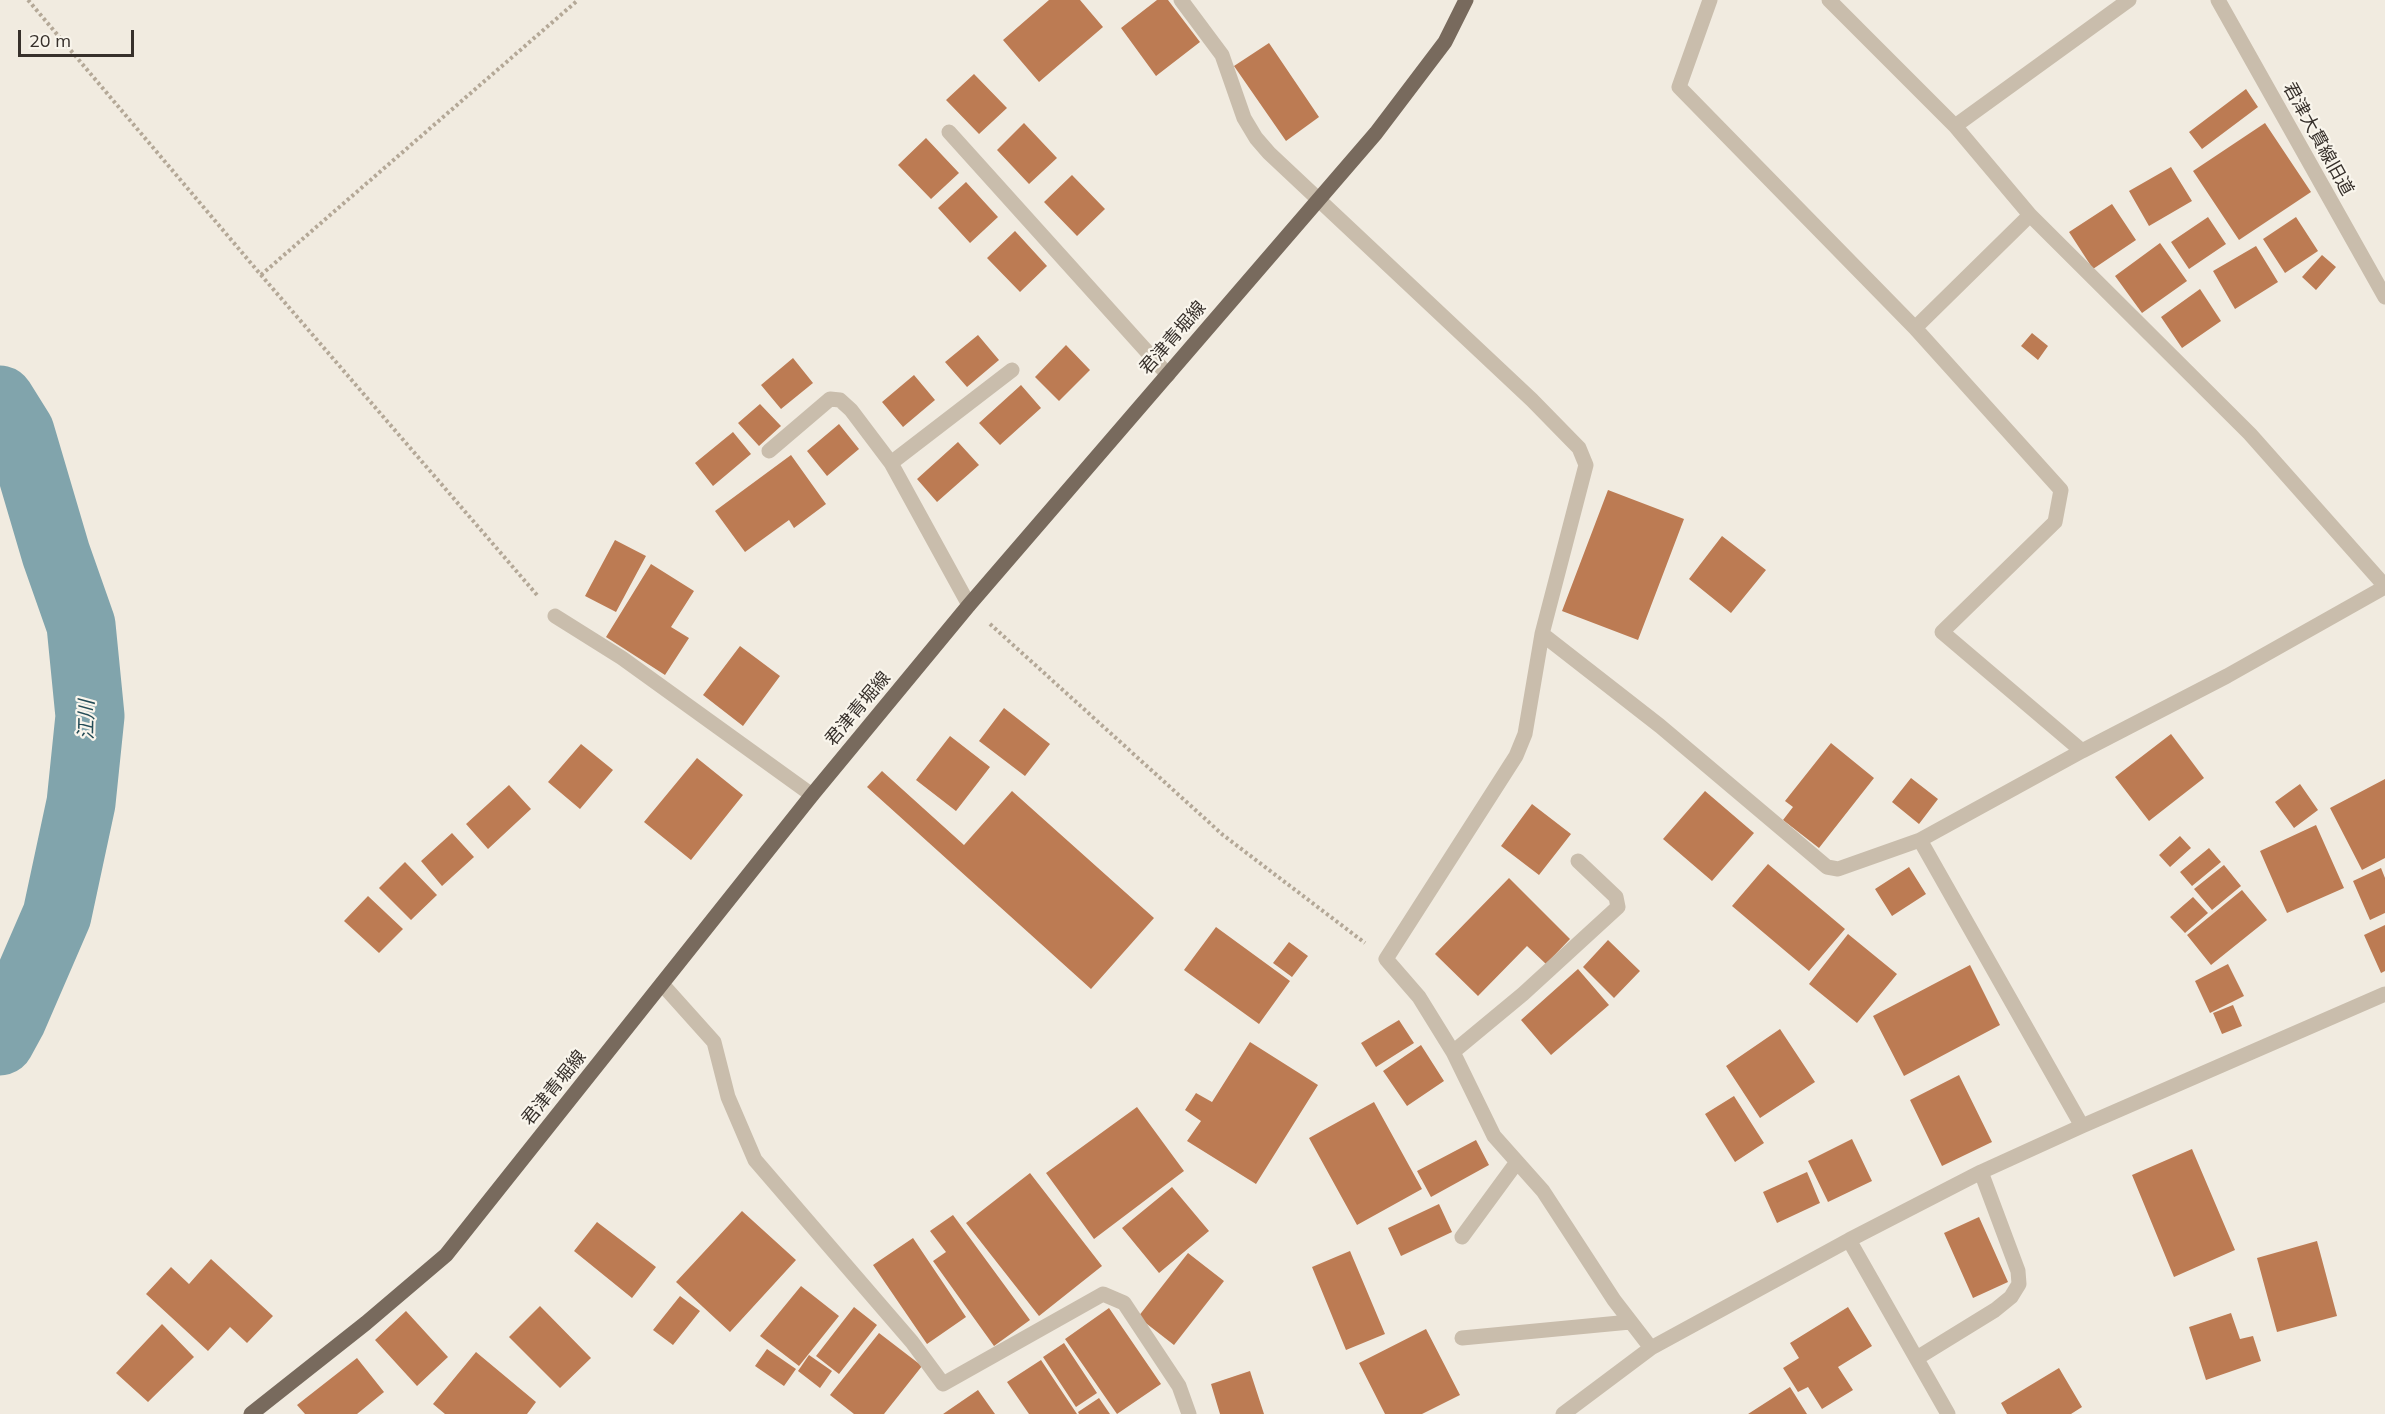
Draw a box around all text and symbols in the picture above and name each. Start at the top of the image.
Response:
scale bar [21,18,136,56]
text: 20 m [29,29,71,52]
street label: 君津大貫線旧道 [2278,79,2358,199]
street label: 君津青堀線 [1135,297,1211,379]
street label: 君津青堀線 [821,668,895,750]
water label: 江川 [75,700,99,740]
street label: 君津青堀線 [517,1046,591,1130]

